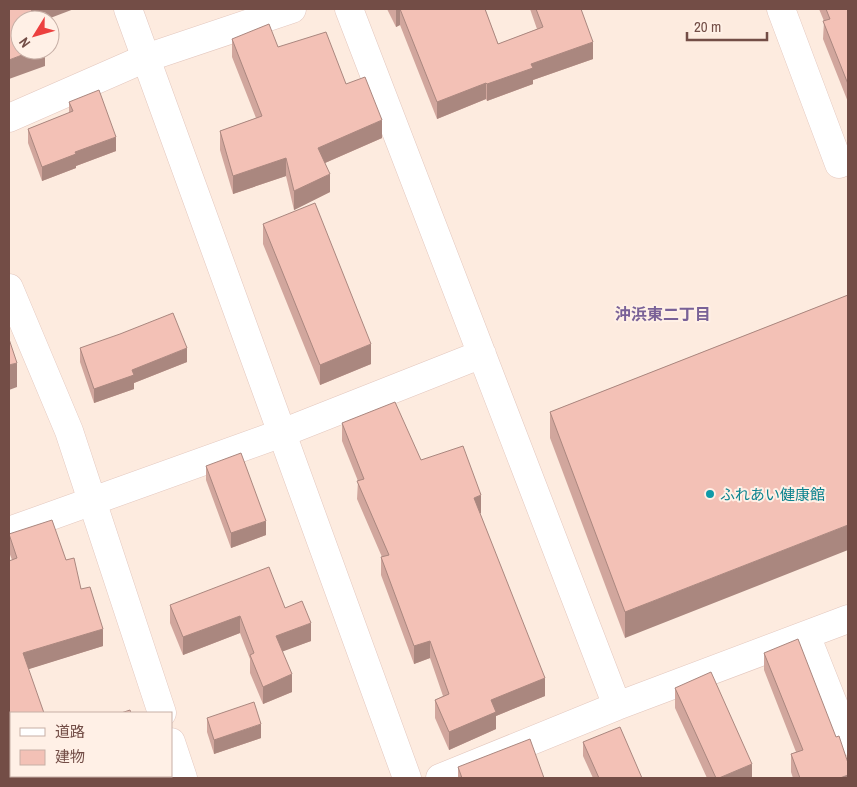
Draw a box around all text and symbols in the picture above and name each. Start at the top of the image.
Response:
north arrow [10,10,60,60]
scale bar [687,10,767,42]
text: 20 m [694,16,721,37]
text: N [15,34,34,52]
district label: 沖浜東二丁目 [615,303,711,325]
place label: ふれあい健康館 [720,484,825,505]
marker: ふれあい健康館 [704,488,716,500]
legend [10,712,172,777]
text: 道路 [55,721,85,742]
text: 建物 [55,746,85,767]

